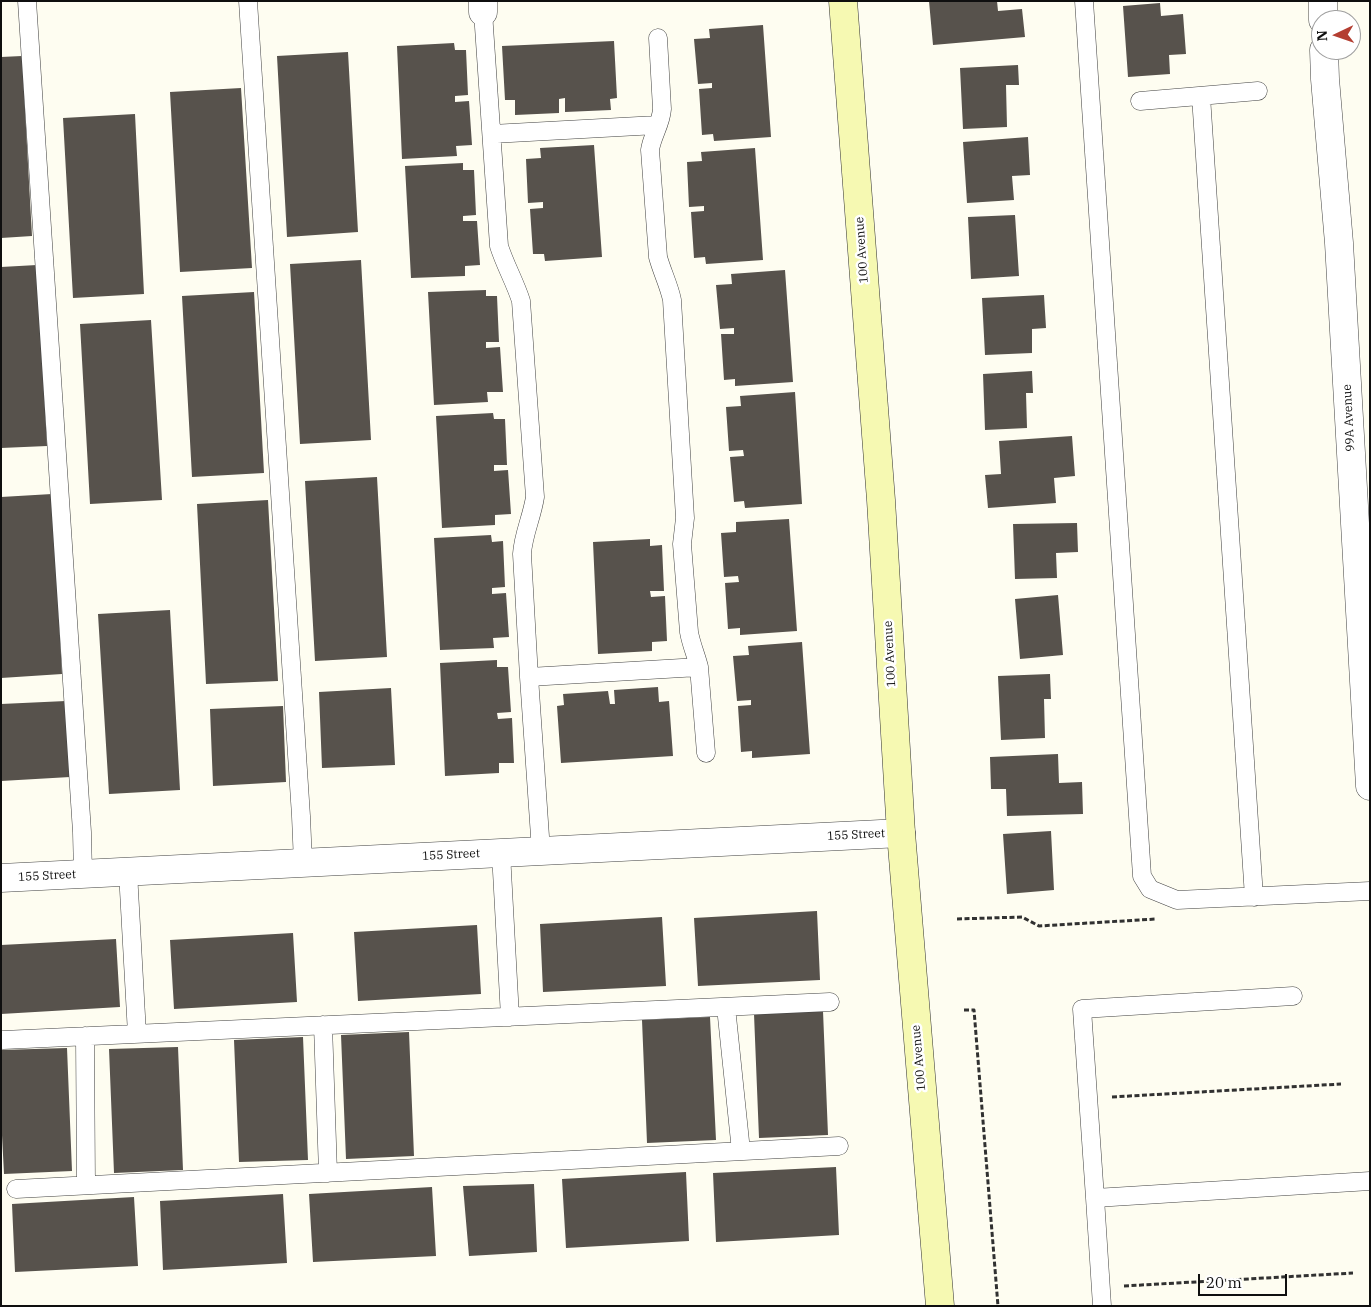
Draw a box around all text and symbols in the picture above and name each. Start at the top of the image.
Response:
north arrow [1311,10,1361,60]
text: N [1313,30,1331,42]
street label: 100 Avenue [852,216,872,284]
street label: 99A Avenue [1340,384,1358,452]
street label: 100 Avenue [881,620,899,688]
street label: 155 Street [827,826,885,844]
street label: 155 Street [422,846,480,864]
street label: 155 Street [18,867,76,885]
street label: 100 Avenue [909,1024,929,1092]
scale bar [1201,1264,1290,1296]
text: 20 m [1206,1273,1242,1292]

